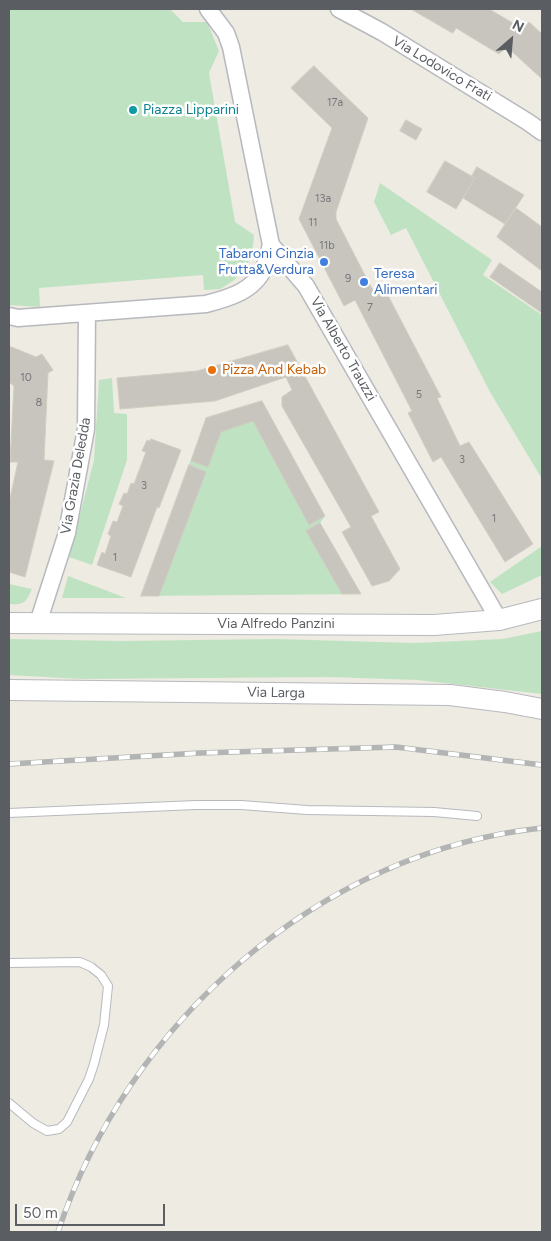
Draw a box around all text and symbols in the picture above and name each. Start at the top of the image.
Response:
north arrow [486,15,536,65]
text: N [509,16,527,36]
street label: Via Lodovico Frati [389,33,495,105]
house number: 17a [327,96,343,110]
place label: Piazza Lipparini [143,102,239,118]
marker: Piazza Lipparini [127,104,139,116]
house number: 13a [315,192,331,206]
house number: 11 [308,216,318,230]
house number: 11b [319,239,335,253]
place label: Tabaroni Cinzia Frutta&Verdura [218,246,314,278]
marker: Tabaroni Cinzia Frutta&Verdura [318,256,330,268]
place label: Teresa Alimentari [374,266,438,298]
house number: 9 [345,272,351,286]
marker: Teresa Alimentari [358,276,370,288]
street label: Via Alberto Trauzzi [306,294,380,404]
house number: 7 [367,301,373,315]
place label: Pizza And Kebab [222,362,326,378]
marker: Pizza And Kebab [206,364,218,376]
house number: 10 [20,371,32,385]
house number: 5 [416,388,422,402]
house number: 8 [36,396,42,410]
street label: Via Grazia Deledda [57,416,95,536]
house number: 3 [459,453,465,467]
house number: 3 [141,479,147,493]
house number: 1 [492,512,496,526]
house number: 1 [113,551,117,565]
street label: Via Alfredo Panzini [217,616,335,632]
street label: Via Larga [247,684,305,702]
scale bar [18,1194,168,1226]
text: 50 m [23,1204,58,1222]

